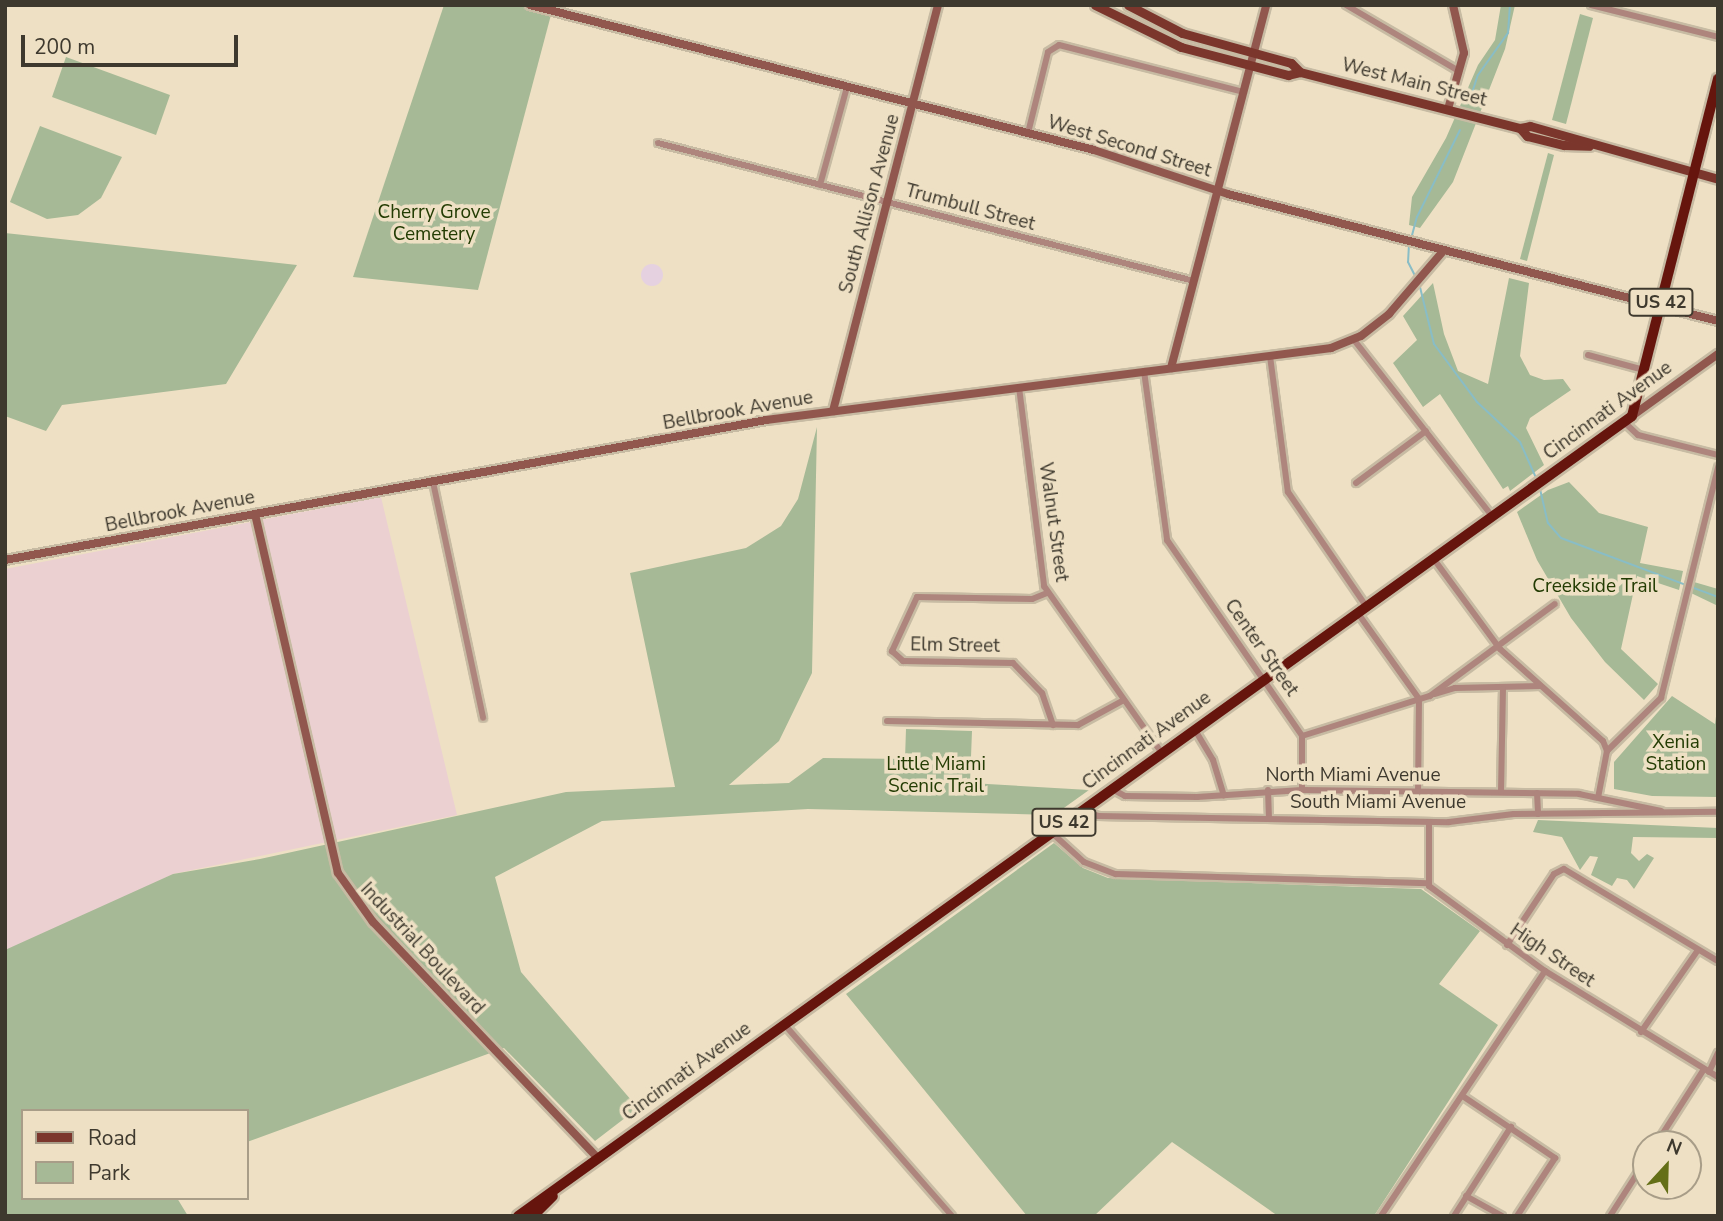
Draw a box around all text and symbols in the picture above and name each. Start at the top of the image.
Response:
scale bar [24,21,242,65]
text: 200 m [34,33,95,61]
street label: West Main Street [1339,54,1489,112]
street label: West Second Street [1044,111,1214,183]
street label: South Allison Avenue [835,112,905,296]
street label: Trumbull Street [903,180,1037,236]
park label: Cherry Grove Cemetery [377,202,491,246]
road number: US 42 [1628,288,1694,316]
street label: Cincinnati Avenue [1539,357,1677,465]
street label: Bellbrook Avenue [661,387,815,435]
street label: Walnut Street [1033,461,1073,583]
street label: Bellbrook Avenue [103,486,257,538]
park label: Creekside Trail [1532,576,1658,598]
street label: Center Street [1219,595,1303,701]
street label: Elm Street [910,634,1000,658]
street label: Cincinnati Avenue [1078,687,1216,795]
park label: Xenia Station [1646,732,1706,776]
park label: Little Miami Scenic Trail [886,754,986,798]
street label: North Miami Avenue [1265,765,1441,787]
street label: South Miami Avenue [1290,792,1466,814]
road number: US 42 [1031,808,1097,836]
street label: Industrial Boulevard [355,878,489,1020]
street label: High Street [1505,919,1599,993]
street label: Cincinnati Avenue [618,1018,756,1126]
legend [21,1109,248,1200]
text: Road [88,1124,137,1152]
north arrow [1632,1130,1702,1200]
text: N [1663,1133,1686,1162]
text: Park [88,1159,130,1187]

